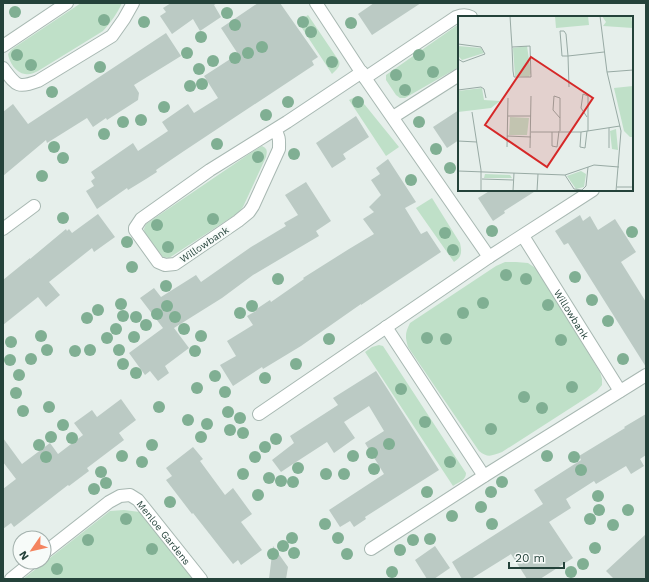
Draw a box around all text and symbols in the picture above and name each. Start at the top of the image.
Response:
inset map [458,16,633,191]
street label: Willowbank [178,224,231,265]
street label: Willowbank [552,287,591,341]
street label: Menloe Gardens [134,498,192,567]
north arrow [12,530,52,570]
scale bar [509,544,564,570]
text: N [16,548,32,562]
text: 20 m [515,551,545,565]

